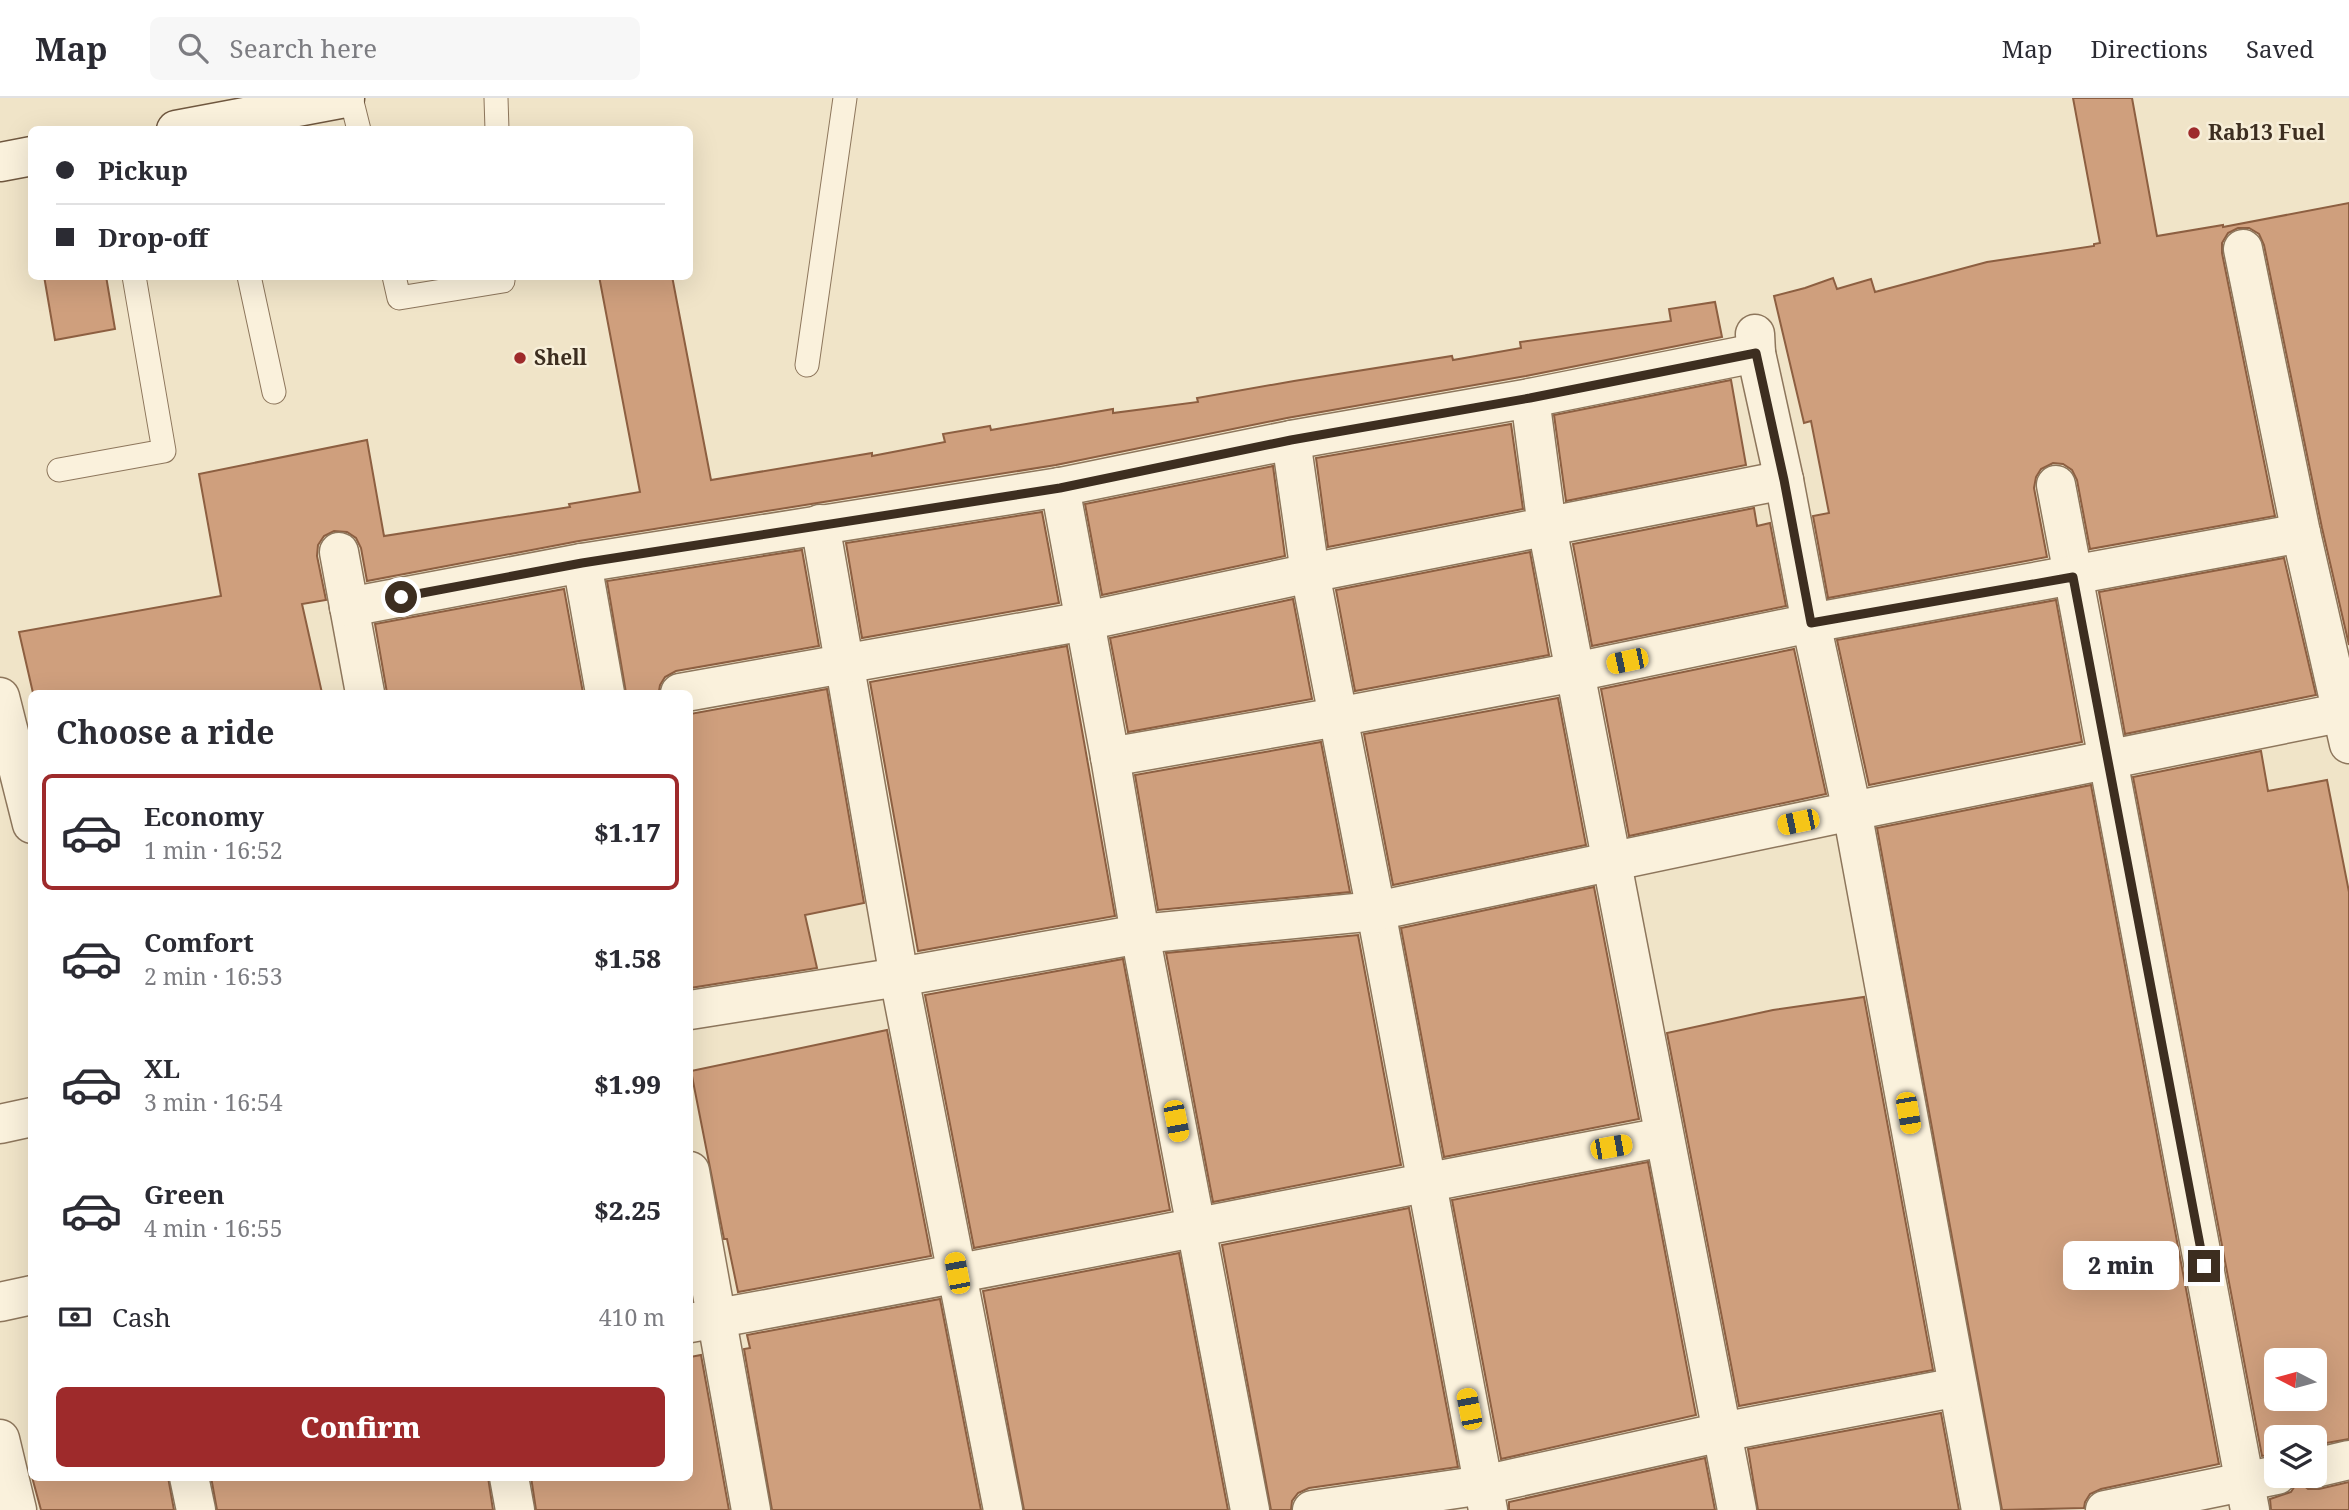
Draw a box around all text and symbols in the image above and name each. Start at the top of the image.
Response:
search box [150,17,640,80]
text: Map [35,26,108,71]
icon: search [174,29,212,67]
text: Search here [230,30,377,66]
text: Map [2002,32,2053,65]
text: Directions [2091,32,2208,65]
text: Saved [2246,32,2314,65]
place label: Rab13 Fuel [2208,118,2325,146]
marker: Rab13 Fuel [2186,125,2202,141]
text: Pickup [98,152,188,188]
text: Drop-off [98,219,208,255]
place label: Shell [534,343,588,371]
marker: Shell [512,350,528,366]
route start [385,581,417,613]
car [1605,646,1650,676]
text: Choose a ride [56,710,275,753]
text: Economy [144,798,264,834]
icon: car [60,801,123,864]
car [1776,807,1821,837]
text: $1.17 [594,814,661,850]
text: 1 min · 16:52 [144,834,282,866]
text: Comfort [144,924,254,960]
icon: car [60,927,123,990]
text: $1.58 [594,940,661,976]
text: 2 min · 16:53 [144,960,282,992]
text: XL [144,1050,180,1086]
icon: car [60,1053,123,1116]
text: $1.99 [594,1066,661,1102]
text: 3 min · 16:54 [144,1086,282,1118]
car [1895,1090,1922,1136]
car [1162,1098,1191,1144]
car [1589,1133,1634,1161]
text: Green [144,1176,225,1212]
icon: car [60,1179,123,1242]
text: $2.25 [594,1192,661,1228]
text: 4 min · 16:55 [144,1212,282,1244]
callout: 2 min [2064,1242,2180,1290]
text: 2 min [2088,1249,2154,1281]
car [943,1250,972,1296]
route end [2188,1250,2220,1282]
icon: cash [56,1298,94,1336]
text: Cash [112,1299,171,1335]
text: 410 m [599,1301,665,1333]
north arrow [2264,1348,2328,1410]
map controls [2264,1348,2327,1488]
car [1455,1386,1484,1432]
button: Confirm [56,1387,665,1467]
button: layers [2264,1425,2327,1488]

